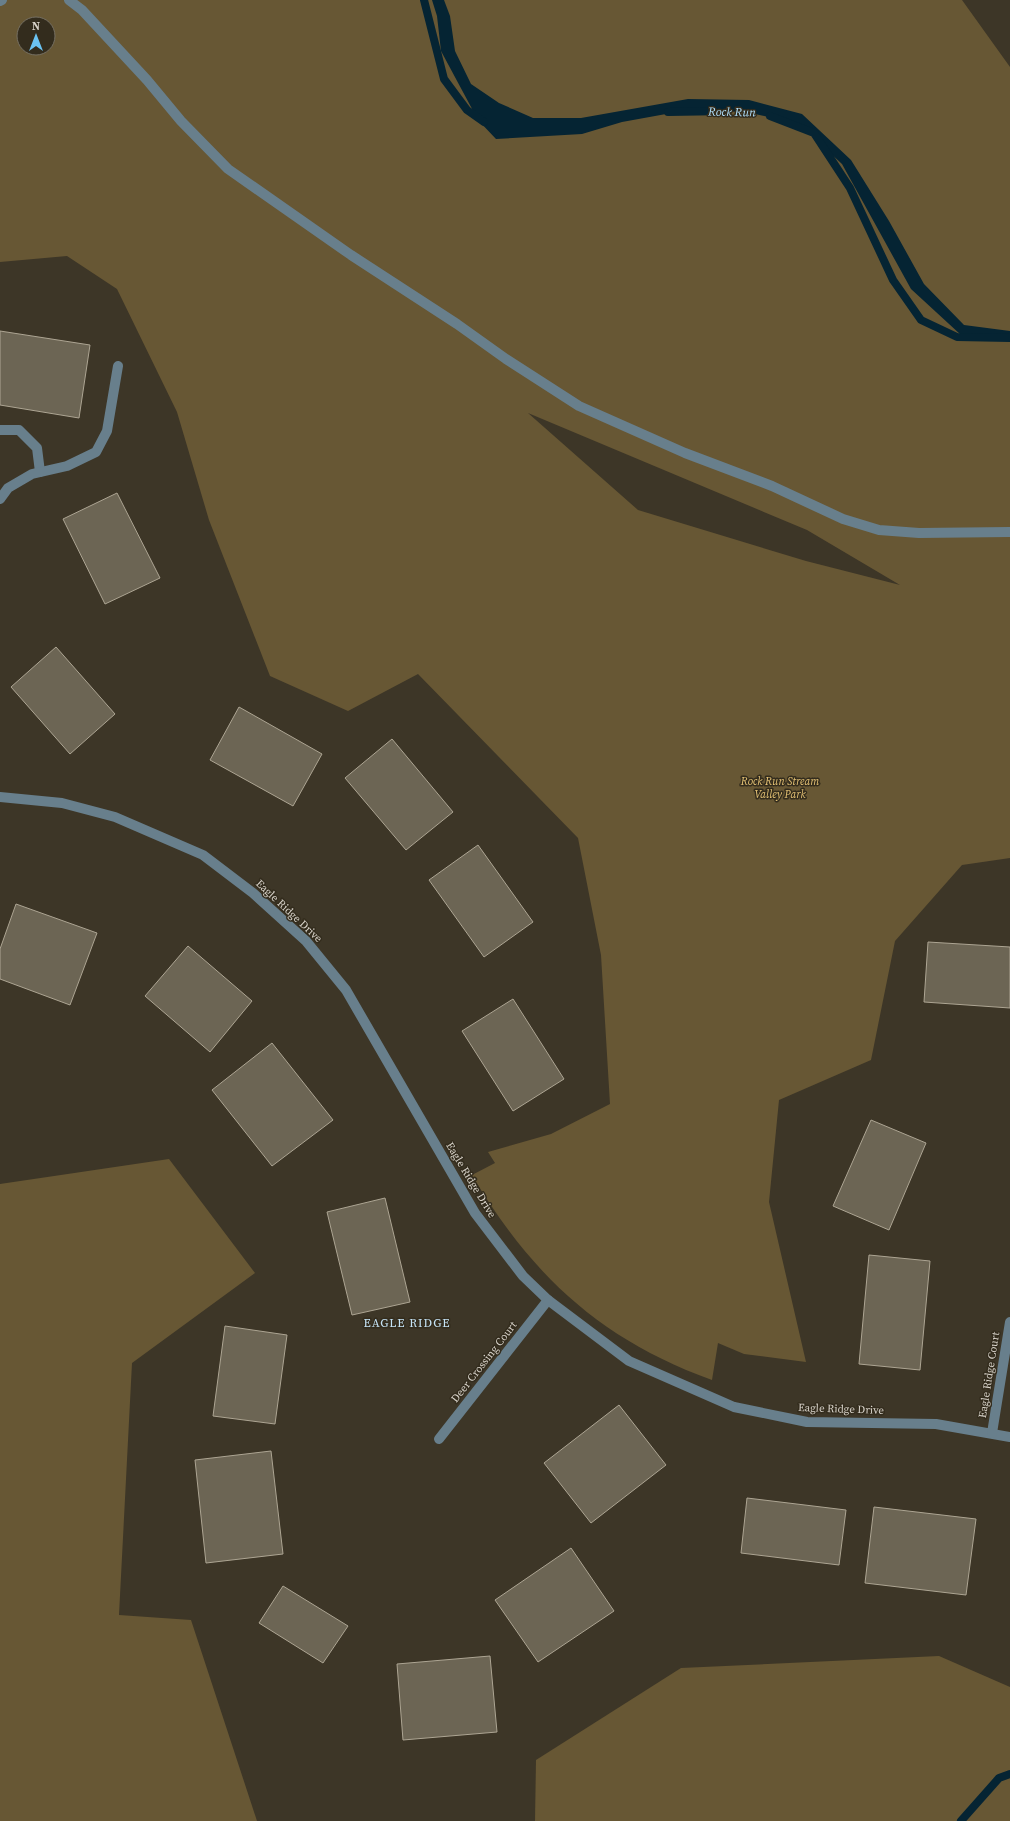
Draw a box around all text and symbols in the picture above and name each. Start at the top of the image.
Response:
north arrow [16,16,56,56]
text: N [32,19,40,34]
water label: Rock Run [707,104,756,120]
park label: Rock Run Stream Valley Park [740,774,819,802]
street label: Eagle Ridge Drive [252,876,326,946]
street label: Eagle Ridge Drive [442,1139,500,1221]
district label: EAGLE RIDGE [364,1315,450,1331]
street label: Deer Crossing Court [448,1318,521,1406]
street label: Eagle Ridge Court [975,1330,1003,1419]
street label: Eagle Ridge Drive [798,1400,885,1418]

